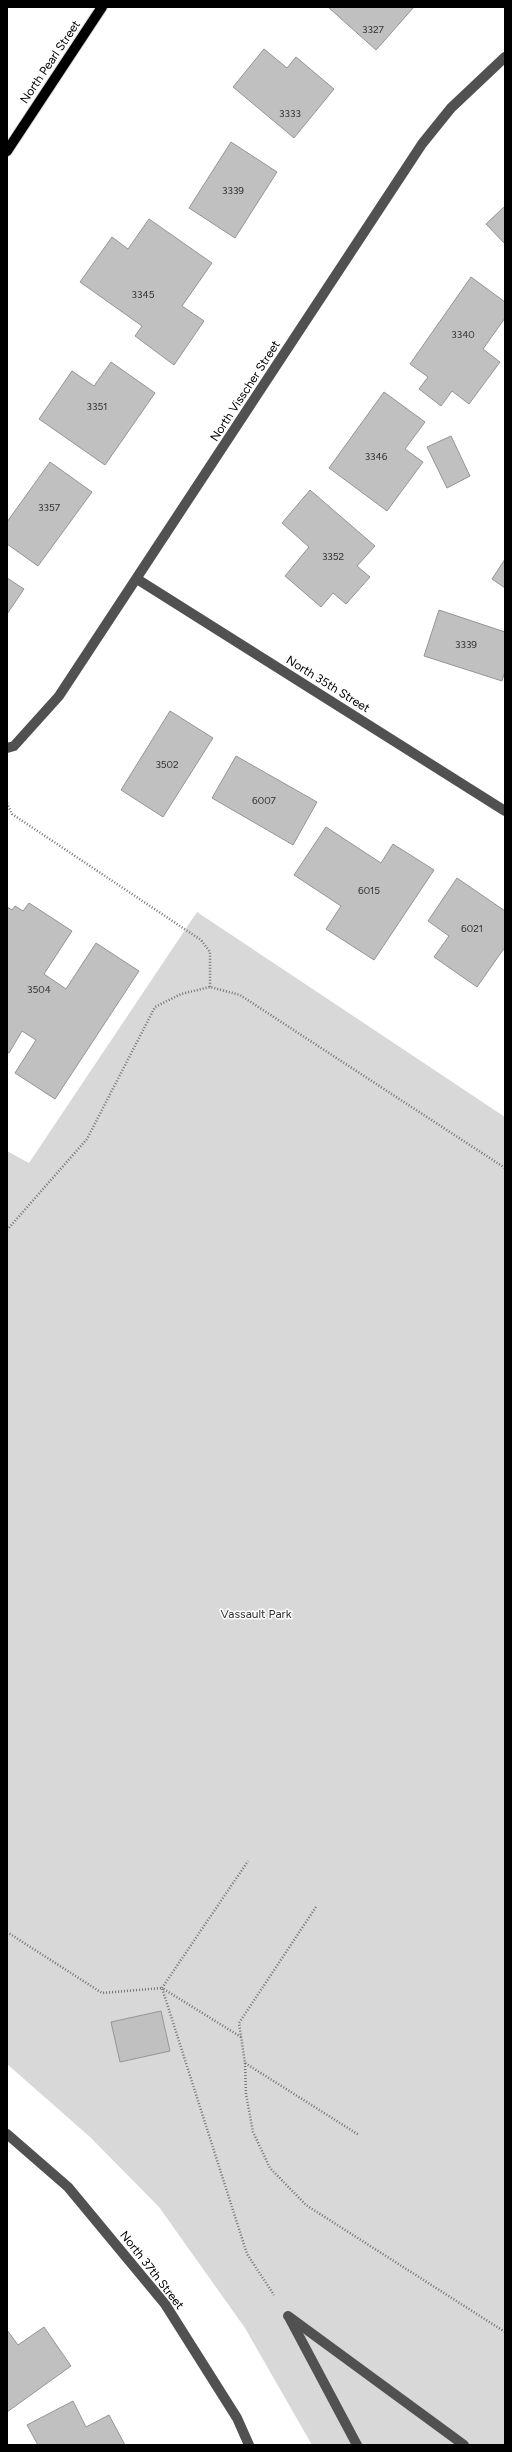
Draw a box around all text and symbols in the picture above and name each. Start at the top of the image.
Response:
street label: North Pearl Street [17,17,83,106]
house number: 3327 [362,23,385,36]
house number: 3333 [279,107,301,120]
house number: 3339 [222,184,244,197]
house number: 3345 [132,288,155,301]
house number: 3340 [451,328,475,341]
street label: North Visscher Street [207,338,283,444]
house number: 3351 [87,400,107,413]
house number: 3346 [365,450,388,463]
house number: 3357 [38,501,61,514]
house number: 3352 [322,550,344,563]
house number: 3339 [455,638,477,651]
street label: North 35th Street [284,653,373,716]
house number: 3502 [155,758,179,771]
house number: 6007 [252,794,277,807]
house number: 6015 [358,884,380,897]
house number: 6021 [461,922,483,935]
house number: 3504 [27,983,51,996]
park label: Vassault Park [221,1607,292,1621]
street label: North 37th Street [117,2228,187,2312]

